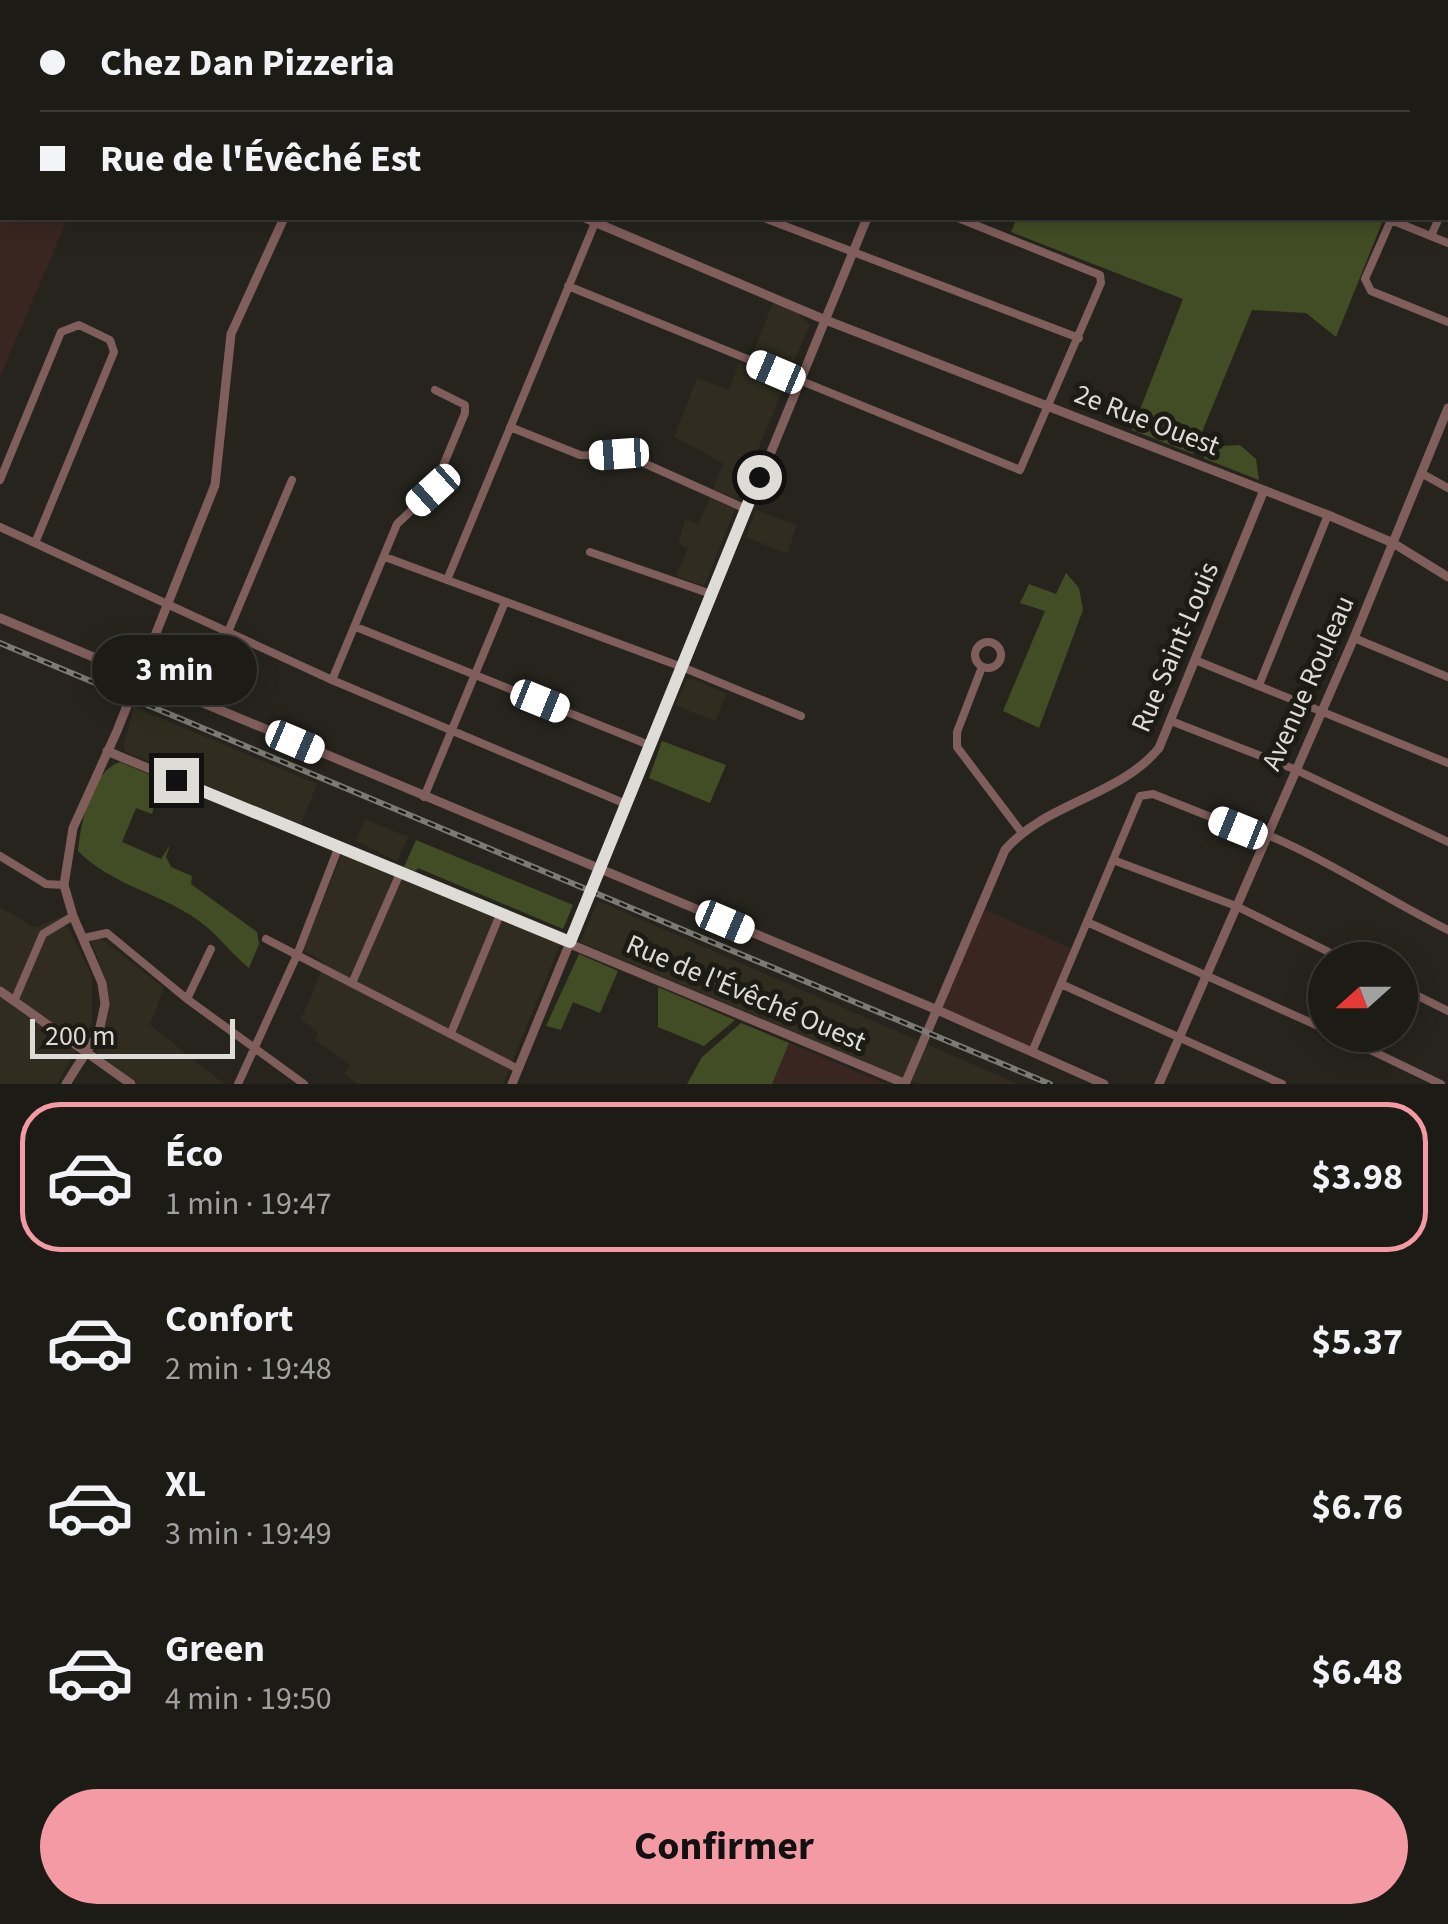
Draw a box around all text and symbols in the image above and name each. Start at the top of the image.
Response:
text: Chez Dan Pizzeria [100,36,395,90]
text: Rue de l'Évêché Est [100,132,421,186]
car [743,346,809,398]
street label: 2e Rue Ouest [1069,374,1226,466]
car [588,437,650,471]
route start [737,455,782,500]
car [401,459,465,521]
street label: Rue Saint-Louis [1121,556,1229,738]
street label: Avenue Rouleau [1252,589,1364,777]
callout: 3 min [94,635,258,705]
text: 3 min [136,647,213,693]
car [507,676,573,726]
car [262,716,328,768]
route end [154,758,199,803]
car [1205,803,1271,853]
car [692,896,758,948]
street label: Rue de l'Évêché Ouest [620,924,873,1062]
north arrow [1308,942,1418,1052]
map controls [1308,942,1418,1052]
scale bar [30,1014,235,1058]
text: 200 m [45,1016,116,1056]
text: Éco [165,1127,223,1181]
icon: car [45,1132,135,1222]
text: $3.98 [1311,1150,1403,1204]
text: 1 min · 19:47 [165,1181,332,1227]
text: Confort [165,1292,293,1346]
icon: car [45,1297,135,1387]
text: $5.37 [1311,1315,1403,1369]
text: 2 min · 19:48 [165,1346,332,1392]
text: XL [165,1457,206,1511]
icon: car [45,1462,135,1552]
text: $6.76 [1311,1480,1403,1534]
text: 3 min · 19:49 [165,1511,332,1557]
text: Green [165,1622,265,1676]
icon: car [45,1627,135,1717]
text: $6.48 [1311,1645,1403,1699]
text: 4 min · 19:50 [165,1676,332,1722]
button: Confirmer [40,1789,1408,1904]

